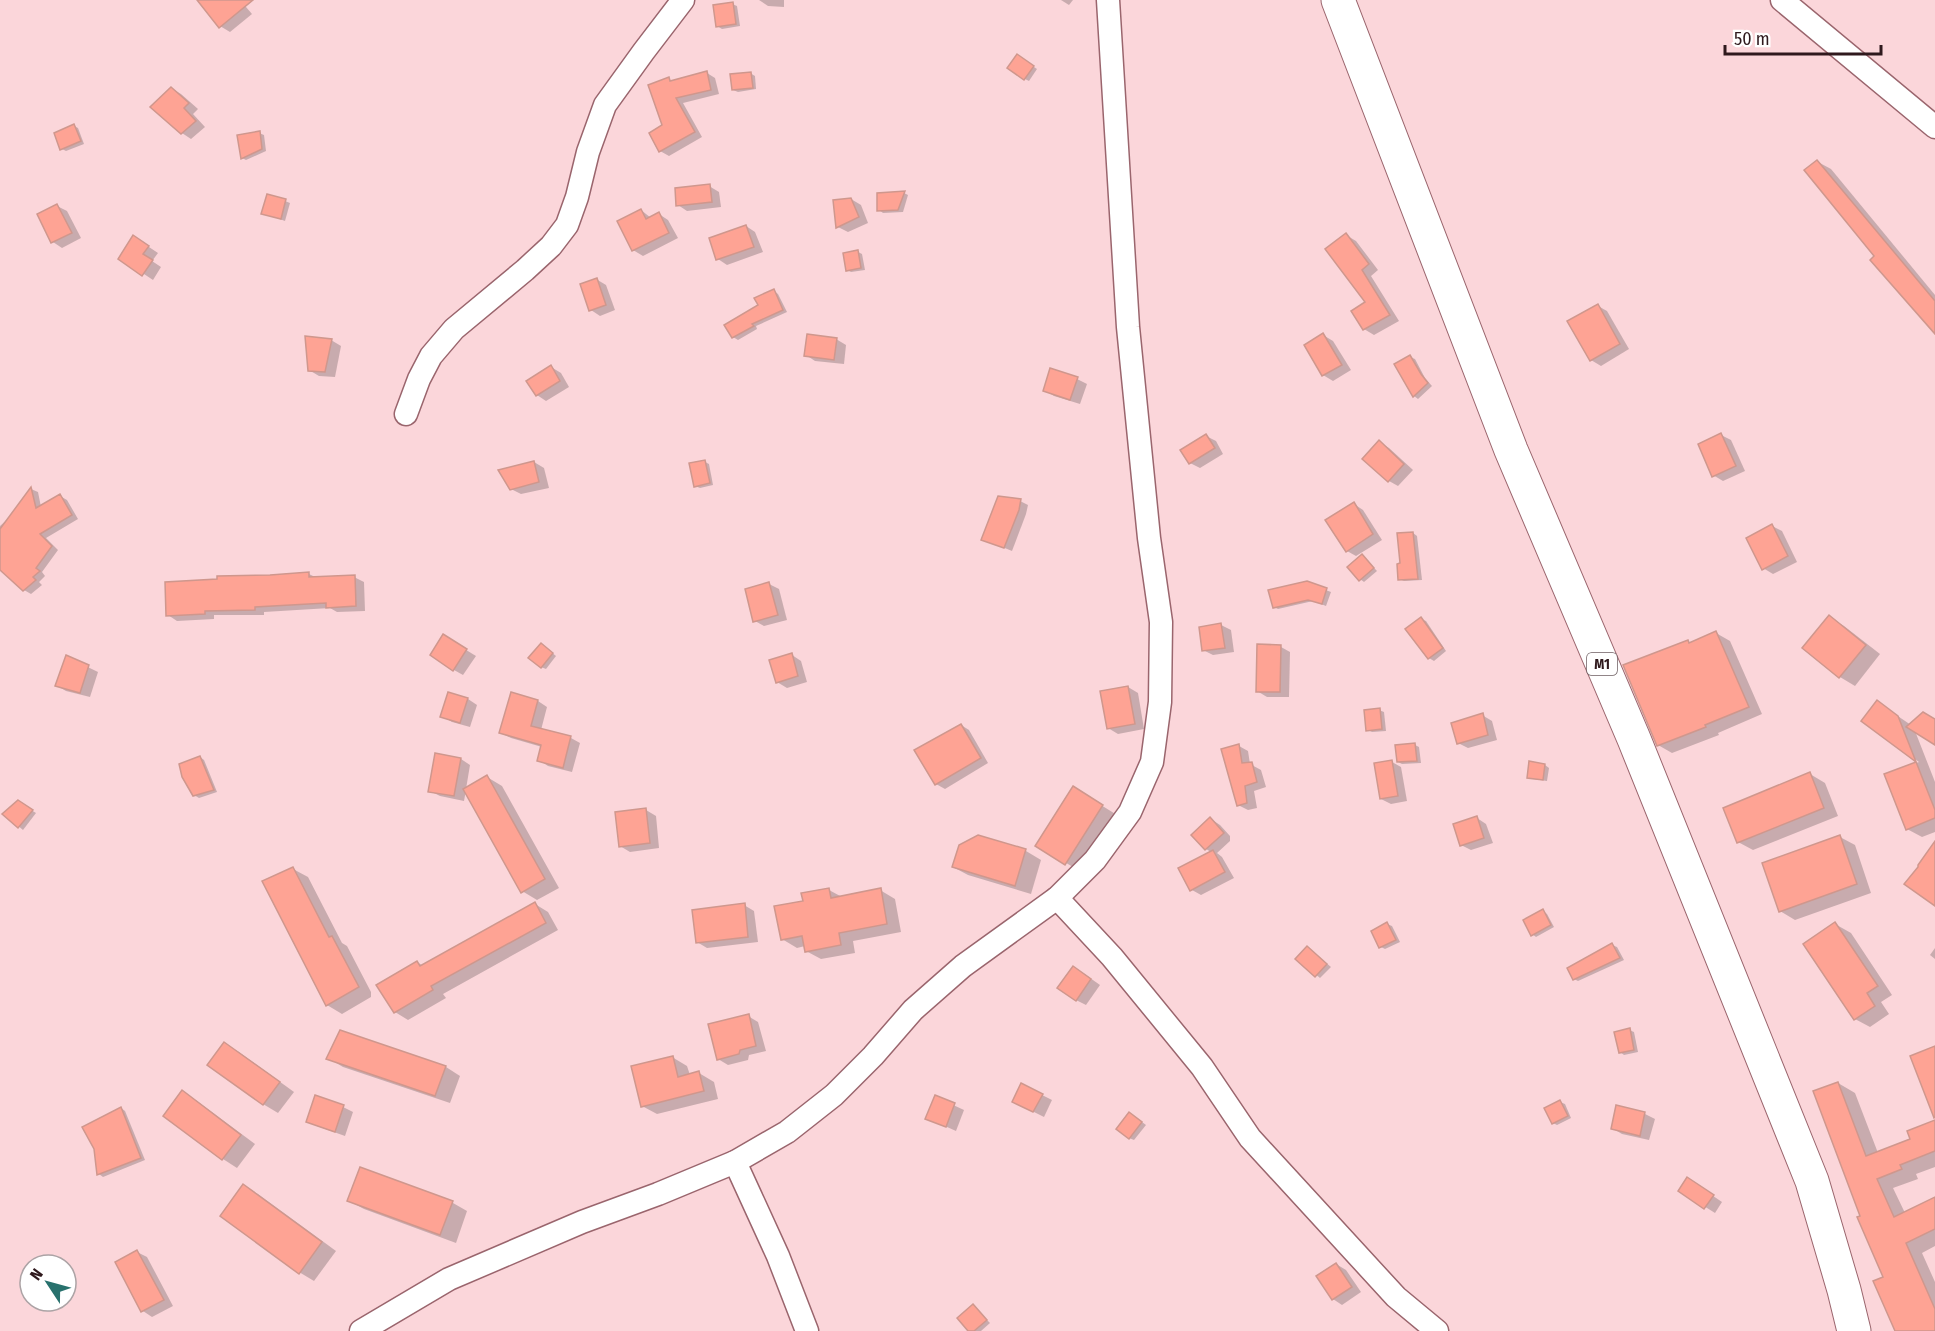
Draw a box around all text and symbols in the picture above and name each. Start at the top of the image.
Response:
scale bar [1725,18,1881,56]
text: 50 m [1734,28,1770,50]
road number: M1 [1587,653,1617,675]
north arrow [18,1253,78,1313]
text: N [26,1265,47,1284]

